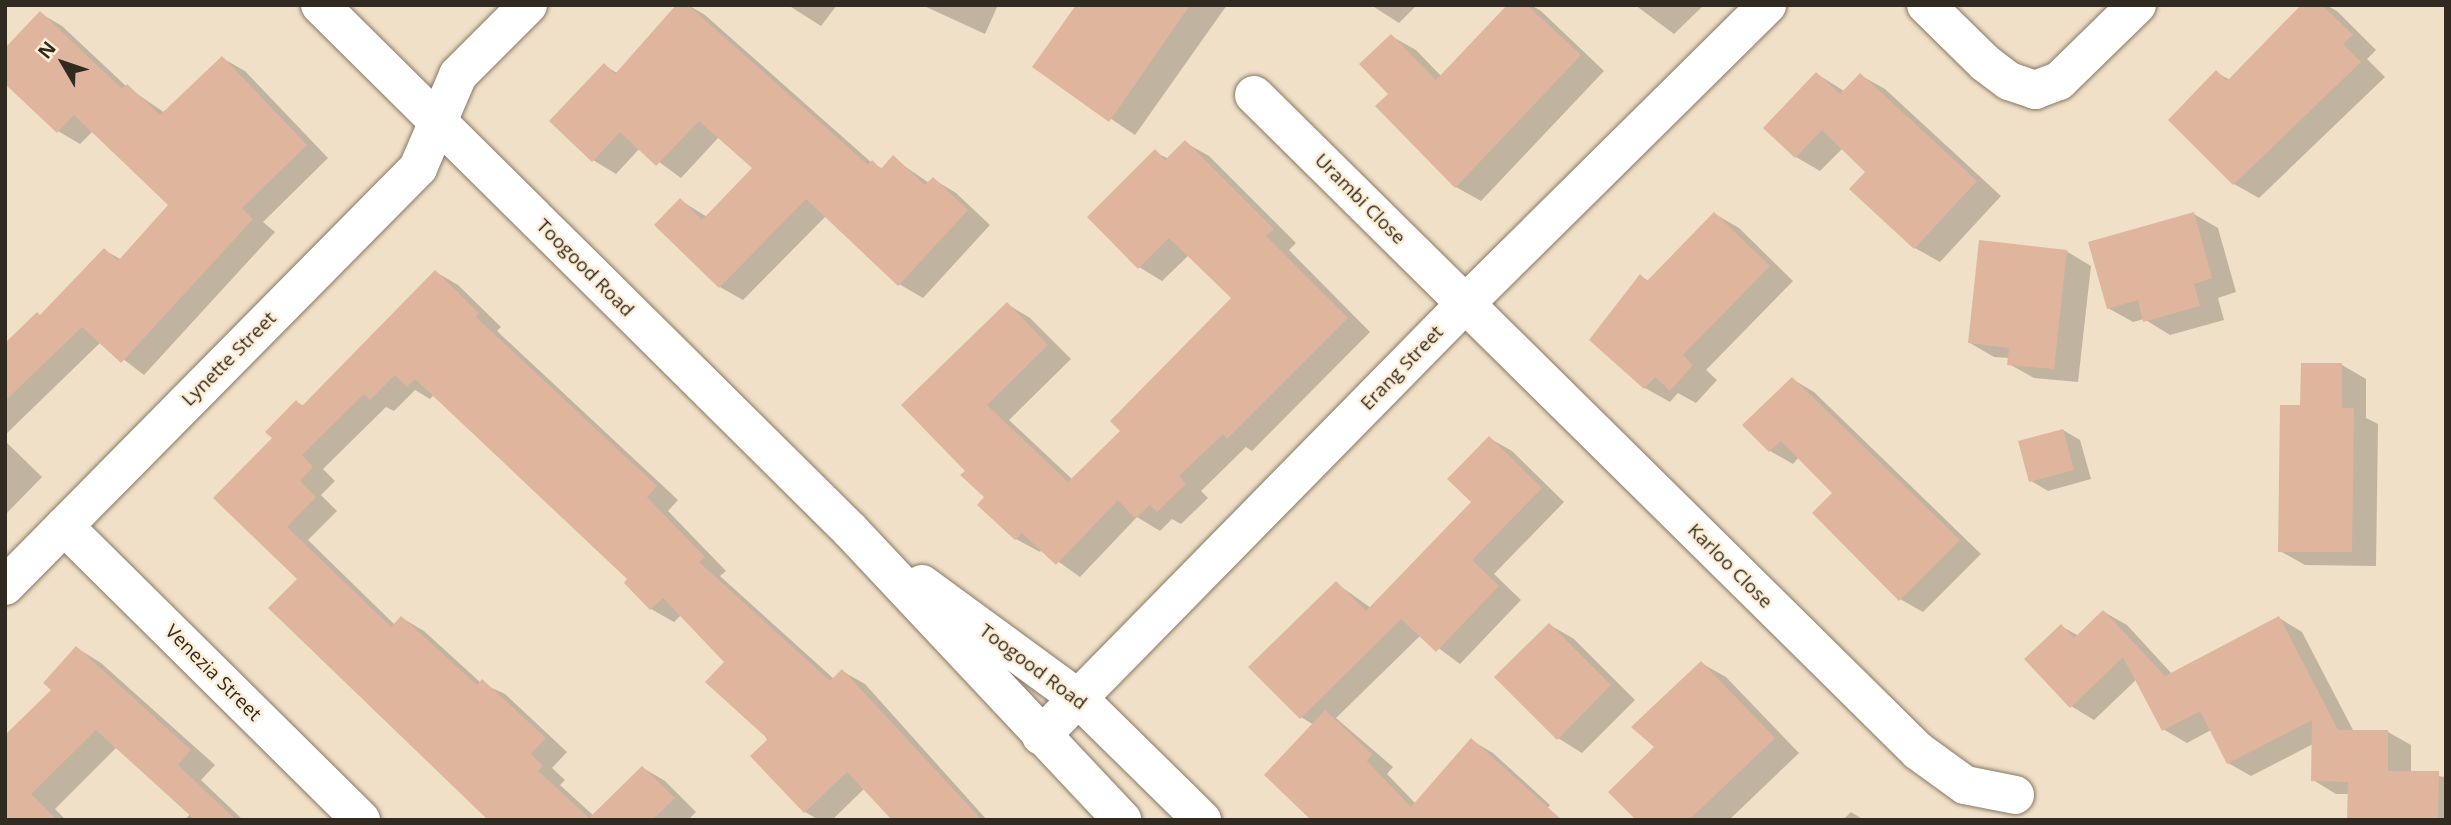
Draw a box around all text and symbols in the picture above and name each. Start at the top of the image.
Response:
north arrow [28,28,98,98]
text: N [32,36,62,64]
street label: Urambi Close [1310,149,1410,249]
street label: Toogood Road [532,215,638,321]
street label: Lynette Street [177,307,281,411]
street label: Erang Street [1356,321,1448,415]
street label: Karloo Close [1683,519,1777,613]
street label: Toogood Road [975,619,1091,715]
street label: Venezia Street [160,620,266,726]

